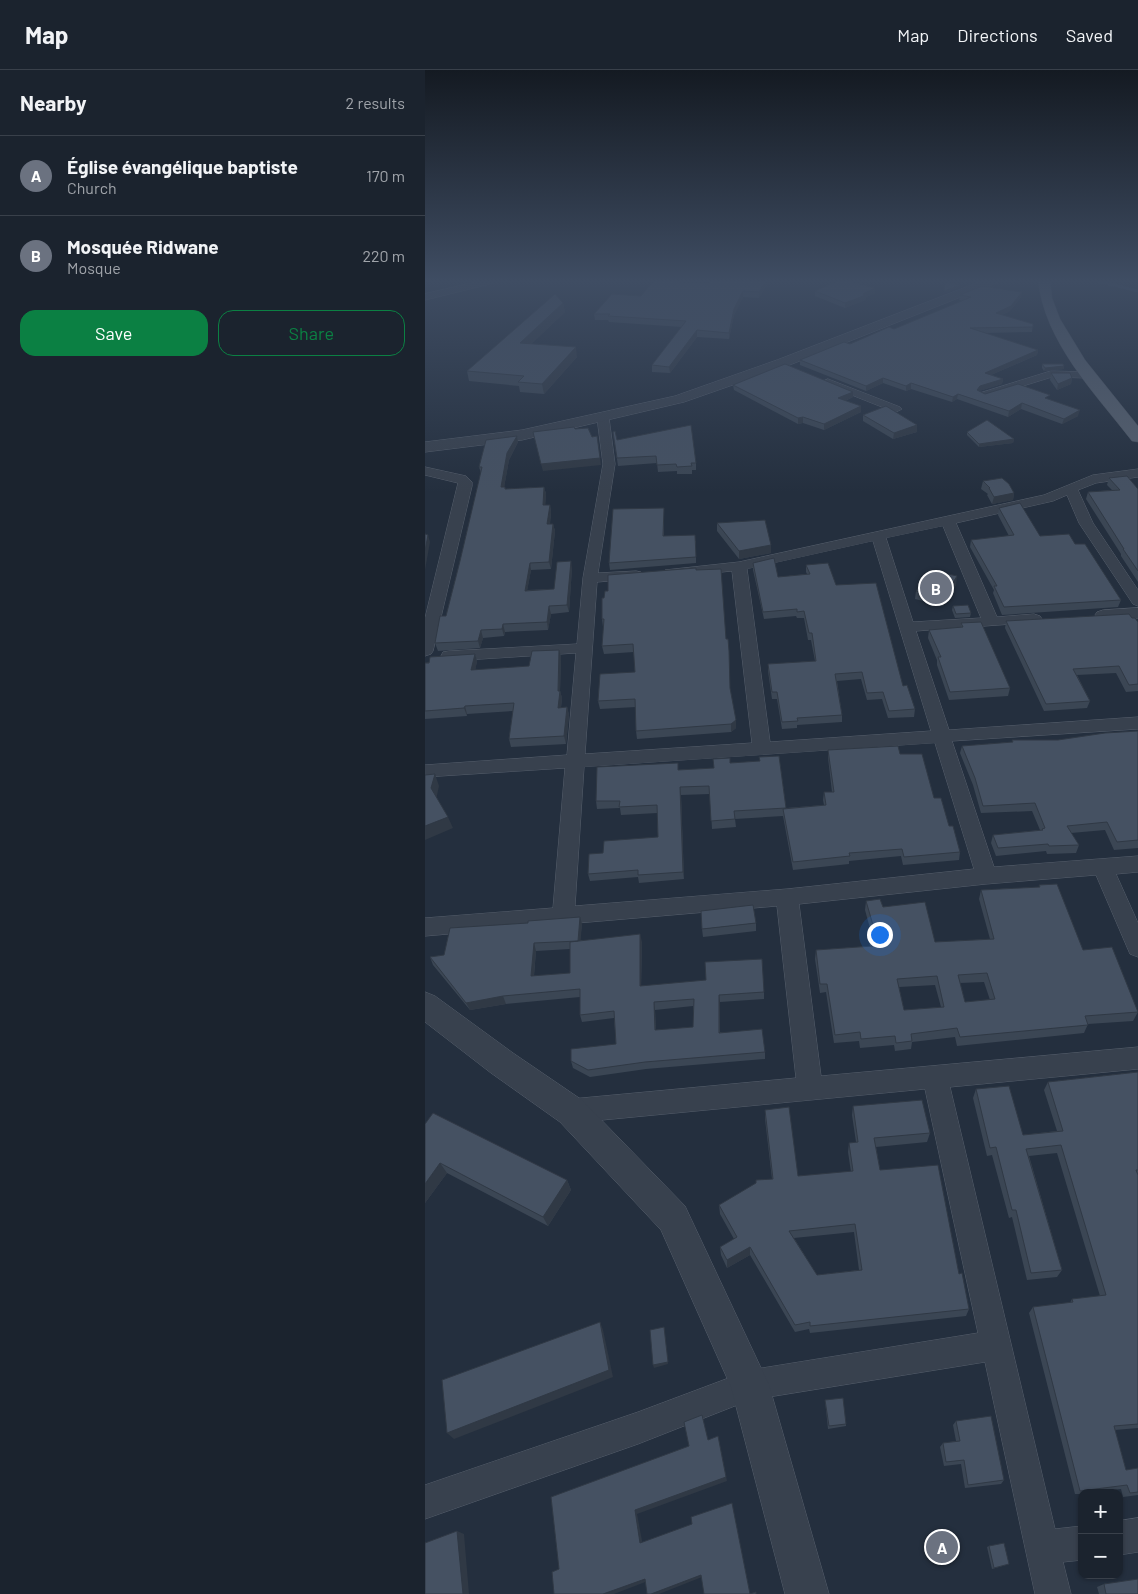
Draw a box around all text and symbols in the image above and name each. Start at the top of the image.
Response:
text: Map [25,20,68,49]
text: Map [897,24,929,46]
text: Directions [957,24,1038,46]
text: Saved [1066,24,1113,46]
text: Nearby [20,90,86,115]
text: 2 results [346,93,405,112]
text: Église évangélique baptiste [67,155,298,178]
text: A [31,166,41,185]
text: 170 m [366,166,405,185]
text: Church [67,178,117,197]
text: Mosquée Ridwane [67,235,219,258]
text: B [31,246,41,265]
text: 220 m [362,246,405,265]
text: Mosque [67,258,121,277]
button: Save [20,310,208,356]
button: Share [218,310,405,356]
pin: B [920,569,952,607]
your location [867,922,893,948]
map controls [1078,1489,1123,1579]
button: + [1078,1489,1123,1534]
pin: A [926,1528,958,1566]
button: − [1078,1534,1123,1579]

